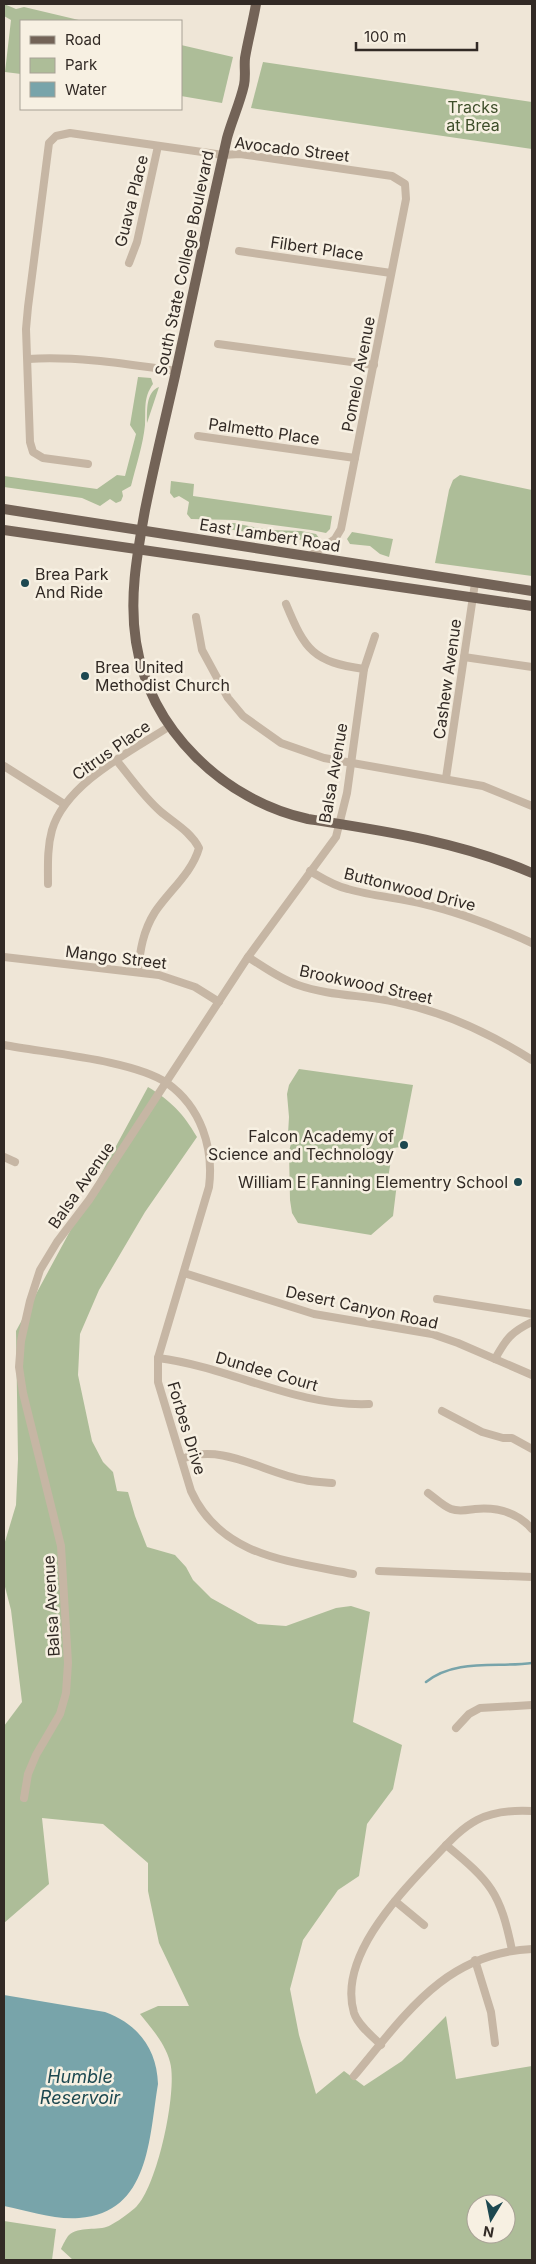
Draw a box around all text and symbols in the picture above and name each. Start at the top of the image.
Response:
legend [20,20,182,110]
scale bar [356,20,477,52]
text: 100 m [364,27,406,46]
text: Road [65,30,101,49]
text: Park [65,55,98,74]
text: Water [65,80,107,99]
park label: Tracks at Brea [446,97,500,135]
street label: Avocado Street [233,132,351,166]
street label: South State College Boulevard [150,149,218,377]
street label: Guava Place [110,153,152,249]
street label: Filbert Place [269,232,365,264]
street label: Pomelo Avenue [337,315,379,433]
street label: Palmetto Place [207,413,321,449]
street label: East Lambert Road [198,514,342,556]
place label: Brea Park And Ride [35,564,109,602]
marker: Brea Park And Ride [19,577,31,589]
street label: Cashew Avenue [429,617,465,741]
place label: Brea United Methodist Church [95,657,230,695]
marker: Brea United Methodist Church [79,670,91,682]
street label: Citrus Place [68,716,154,784]
street label: Balsa Avenue [314,721,352,825]
street label: Buttonwood Drive [342,863,478,915]
street label: Mango Street [64,941,168,973]
street label: Brookwood Street [298,960,434,1008]
place label: Falcon Academy of Science and Technology [208,1126,394,1164]
street label: Balsa Avenue [44,1138,118,1232]
marker: Falcon Academy of Science and Technology [398,1139,410,1151]
place label: William E Fanning Elementry School [238,1172,508,1192]
marker: William E Fanning Elementry School [512,1176,524,1188]
street label: Desert Canyon Road [284,1281,440,1333]
street label: Dundee Court [213,1347,321,1395]
street label: Forbes Drive [163,1379,211,1477]
street label: Balsa Avenue [38,1555,64,1657]
water label: Humble Reservoir [40,2066,121,2108]
north arrow [466,2194,516,2244]
text: N [482,2223,495,2242]

